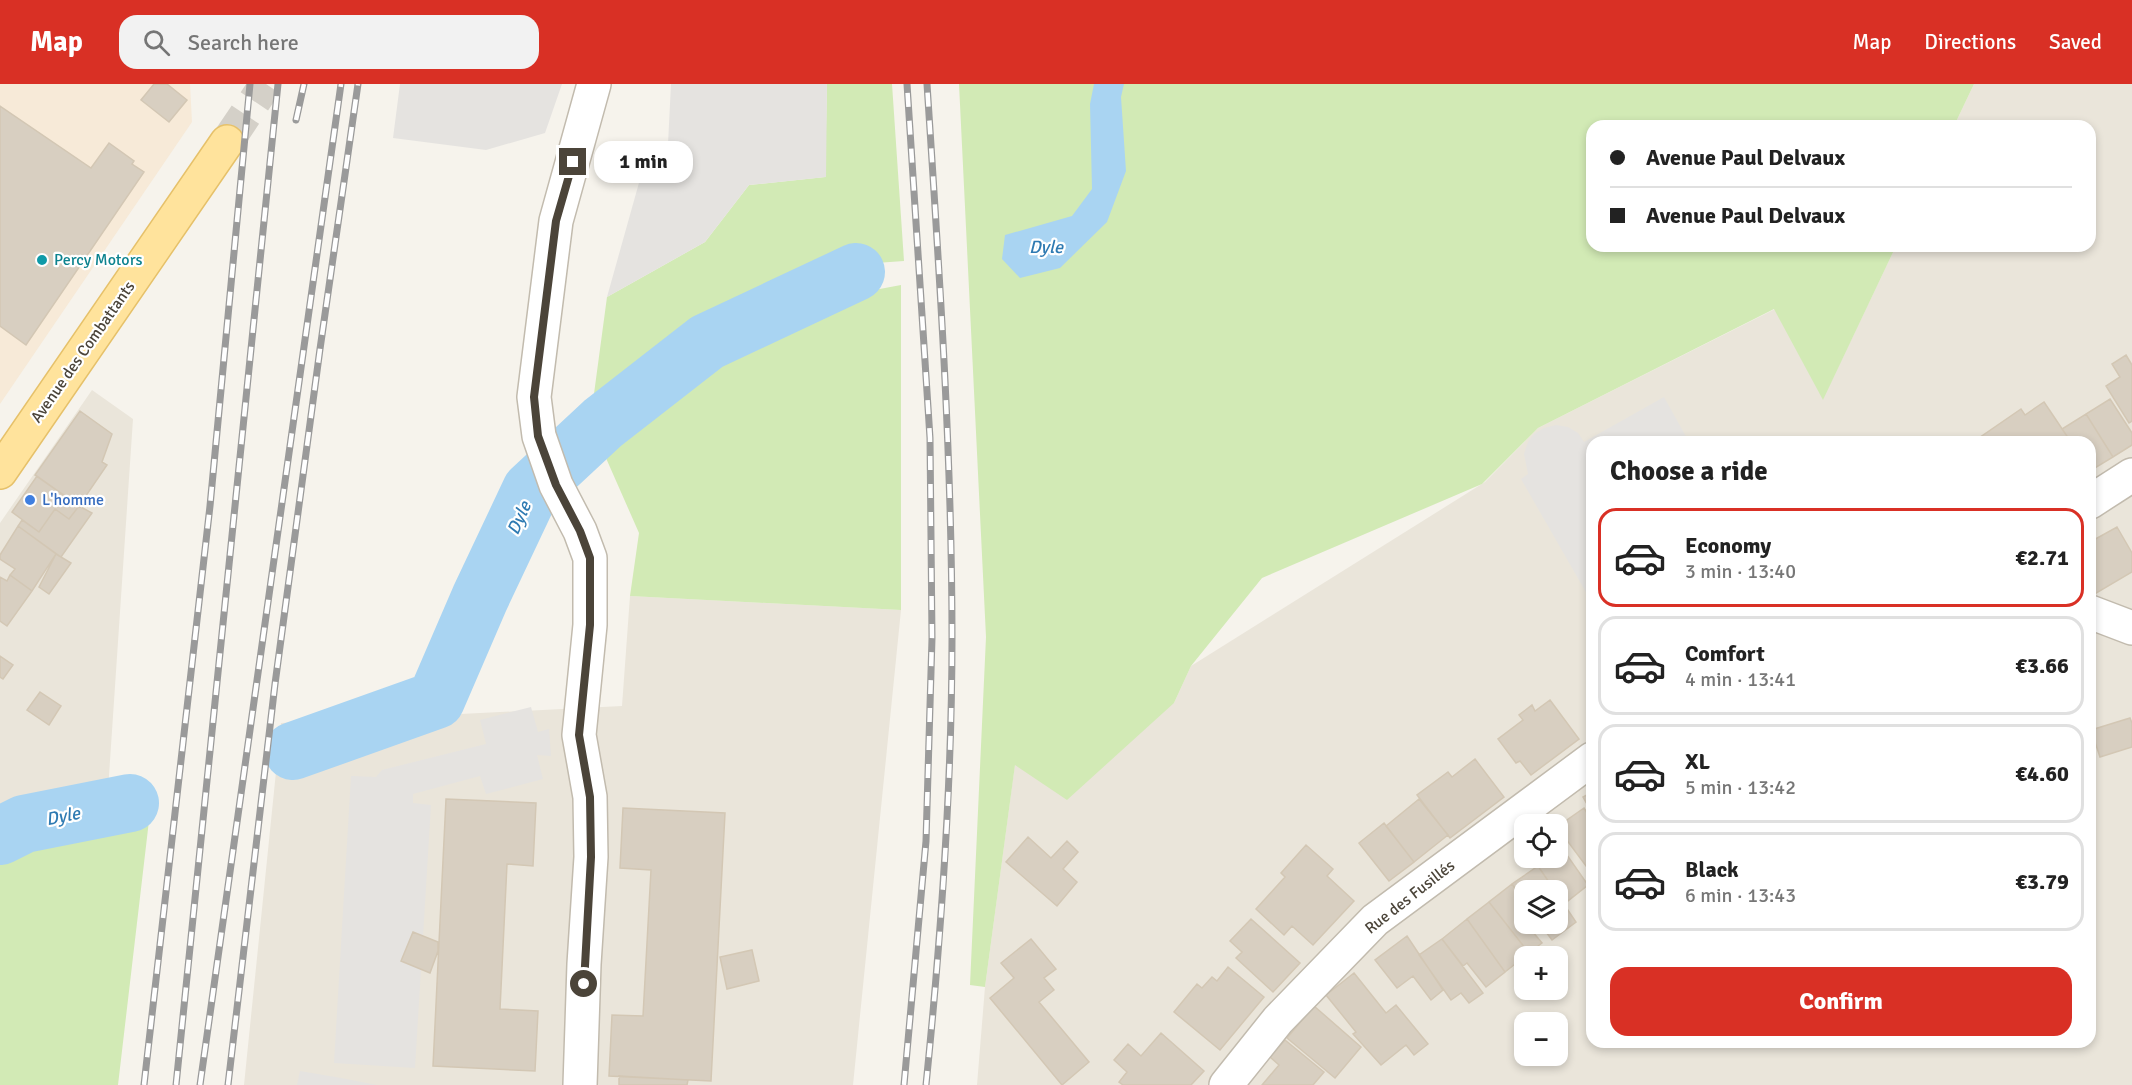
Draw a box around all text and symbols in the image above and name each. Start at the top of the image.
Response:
search box [119,15,539,69]
text: Map [30,25,83,59]
icon: search [140,26,173,59]
text: Search here [188,29,299,56]
text: Map [1853,29,1891,55]
text: Directions [1924,29,2016,55]
text: Saved [2049,29,2102,55]
callout: 1 min [594,141,693,183]
text: Avenue Paul Delvaux [1646,144,1845,171]
route end [559,148,586,175]
text: 1 min [619,149,668,174]
text: Avenue Paul Delvaux [1646,202,1845,229]
water label: Dyle [1029,236,1064,258]
place label: Percy Motors [54,250,143,270]
marker: Percy Motors [35,253,49,267]
street label: Avenue des Combattants [27,277,139,427]
text: Choose a ride [1610,455,1768,488]
place label: L'homme [42,490,104,510]
marker: L'homme [23,493,37,507]
water label: Dyle [502,497,536,538]
icon: car [1613,531,1667,585]
text: Economy [1685,532,1771,559]
text: €2.71 [2015,544,2069,571]
text: 3 min · 13:40 [1685,559,1796,584]
icon: car [1613,639,1667,693]
text: Comfort [1685,640,1765,667]
text: €3.66 [2015,652,2069,679]
text: 4 min · 13:41 [1685,667,1796,692]
icon: car [1613,747,1667,801]
text: XL [1685,748,1710,775]
text: €4.60 [2015,760,2069,787]
text: 5 min · 13:42 [1685,775,1796,800]
water label: Dyle [44,802,83,830]
map controls [1514,814,1568,1066]
button: locate [1514,814,1568,868]
icon: car [1613,855,1667,909]
street label: Rue des Fusillés [1361,856,1459,938]
text: Black [1685,856,1739,883]
text: €3.79 [2015,868,2069,895]
button: layers [1514,880,1568,934]
text: 6 min · 13:43 [1685,883,1796,908]
button: + [1514,946,1568,1000]
button: Confirm [1610,967,2072,1036]
route start [570,970,597,997]
button: − [1514,1012,1568,1066]

